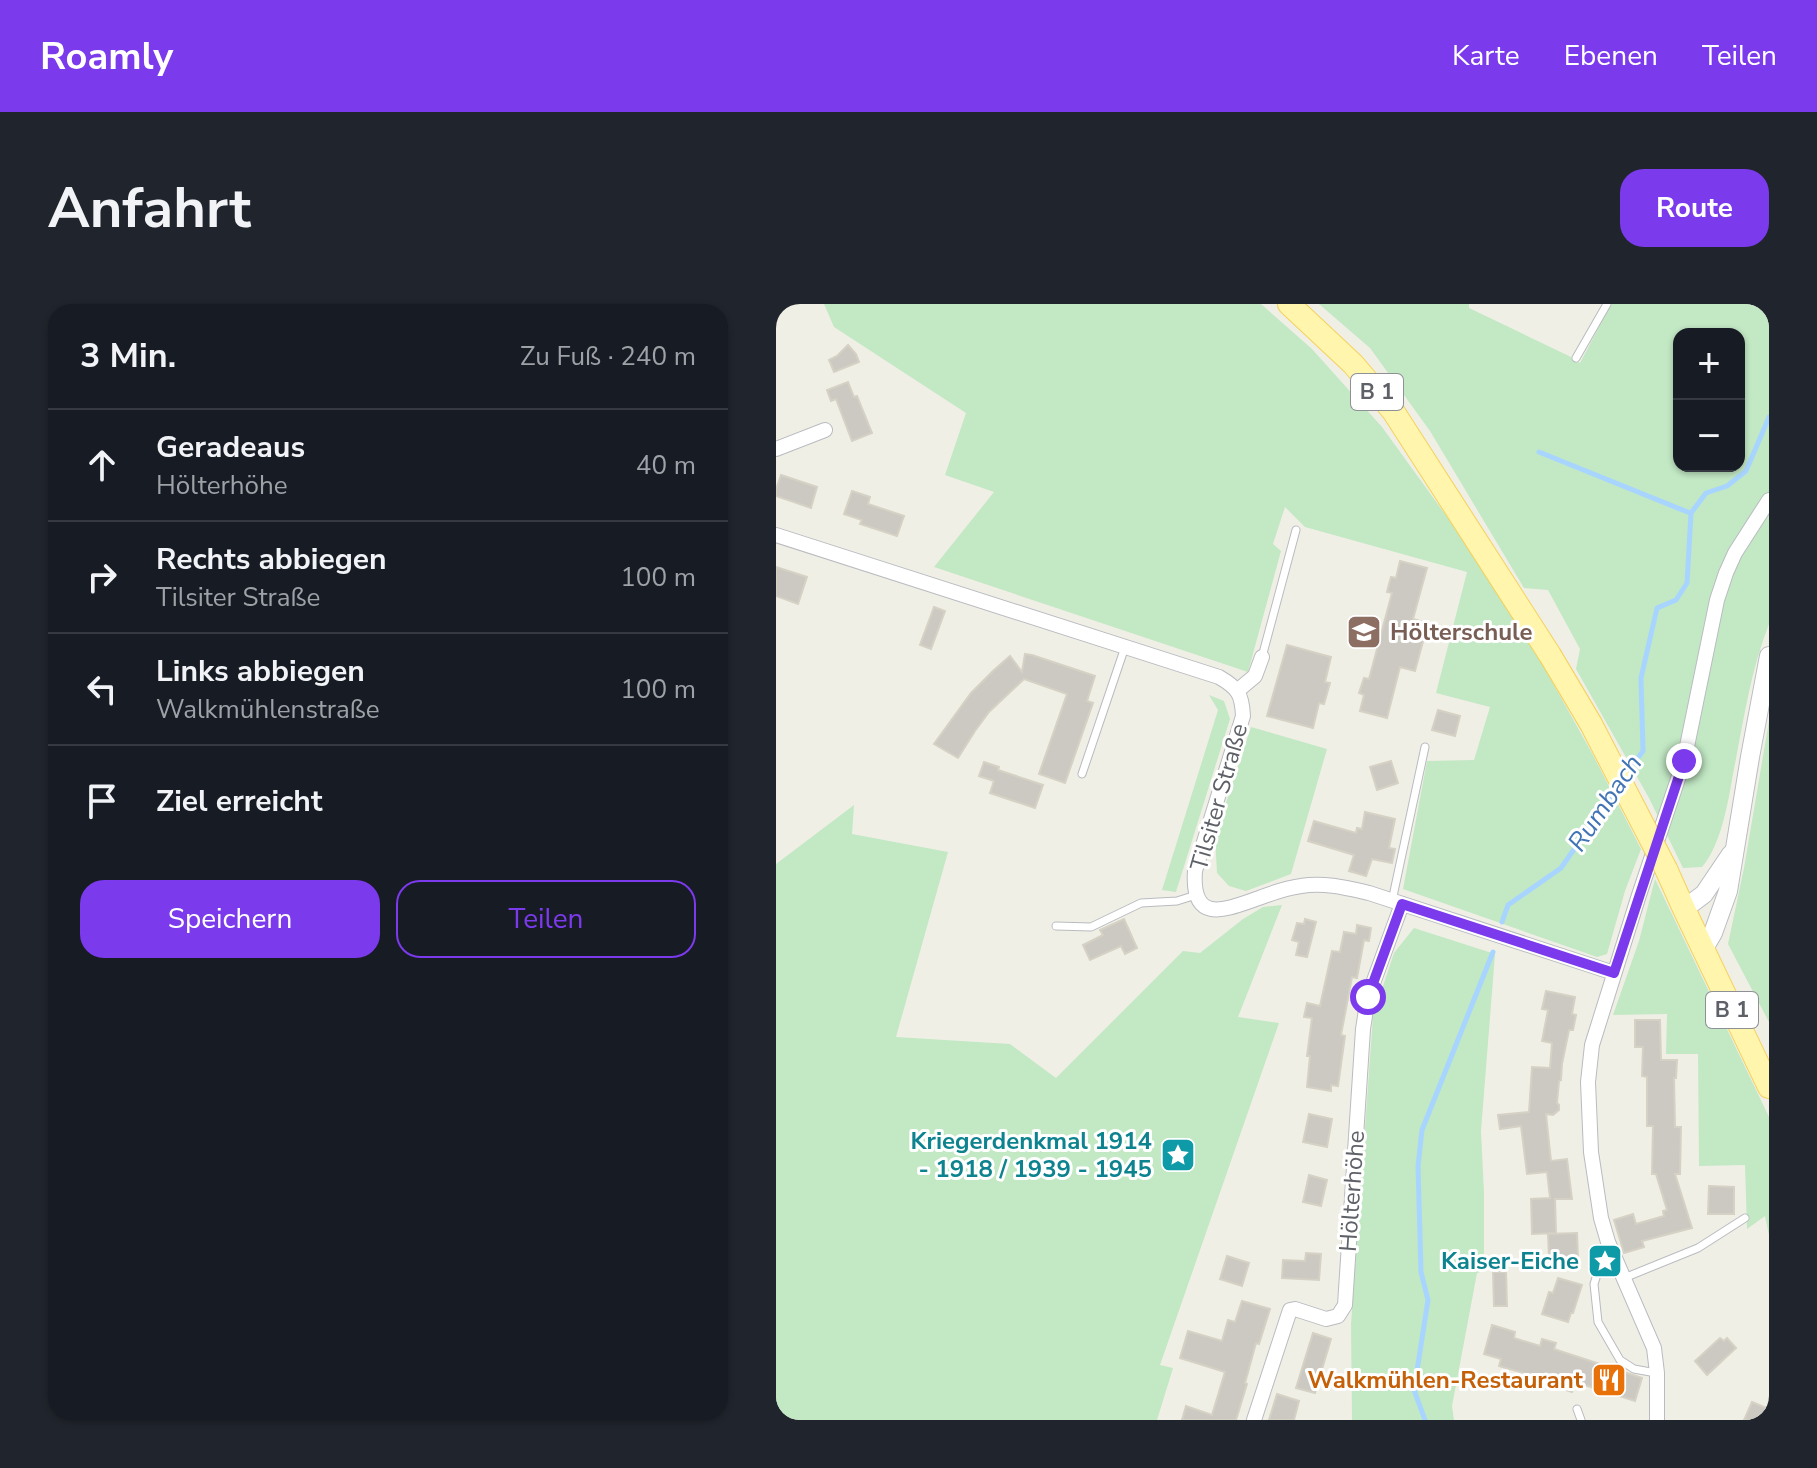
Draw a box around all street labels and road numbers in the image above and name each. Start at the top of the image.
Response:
road number: B 1 [1351,374,1403,410]
street label: Tilsiter Straße [1183,720,1255,874]
road number: B 1 [1706,992,1758,1028]
street label: Hölterhöhe [1332,1129,1372,1253]

